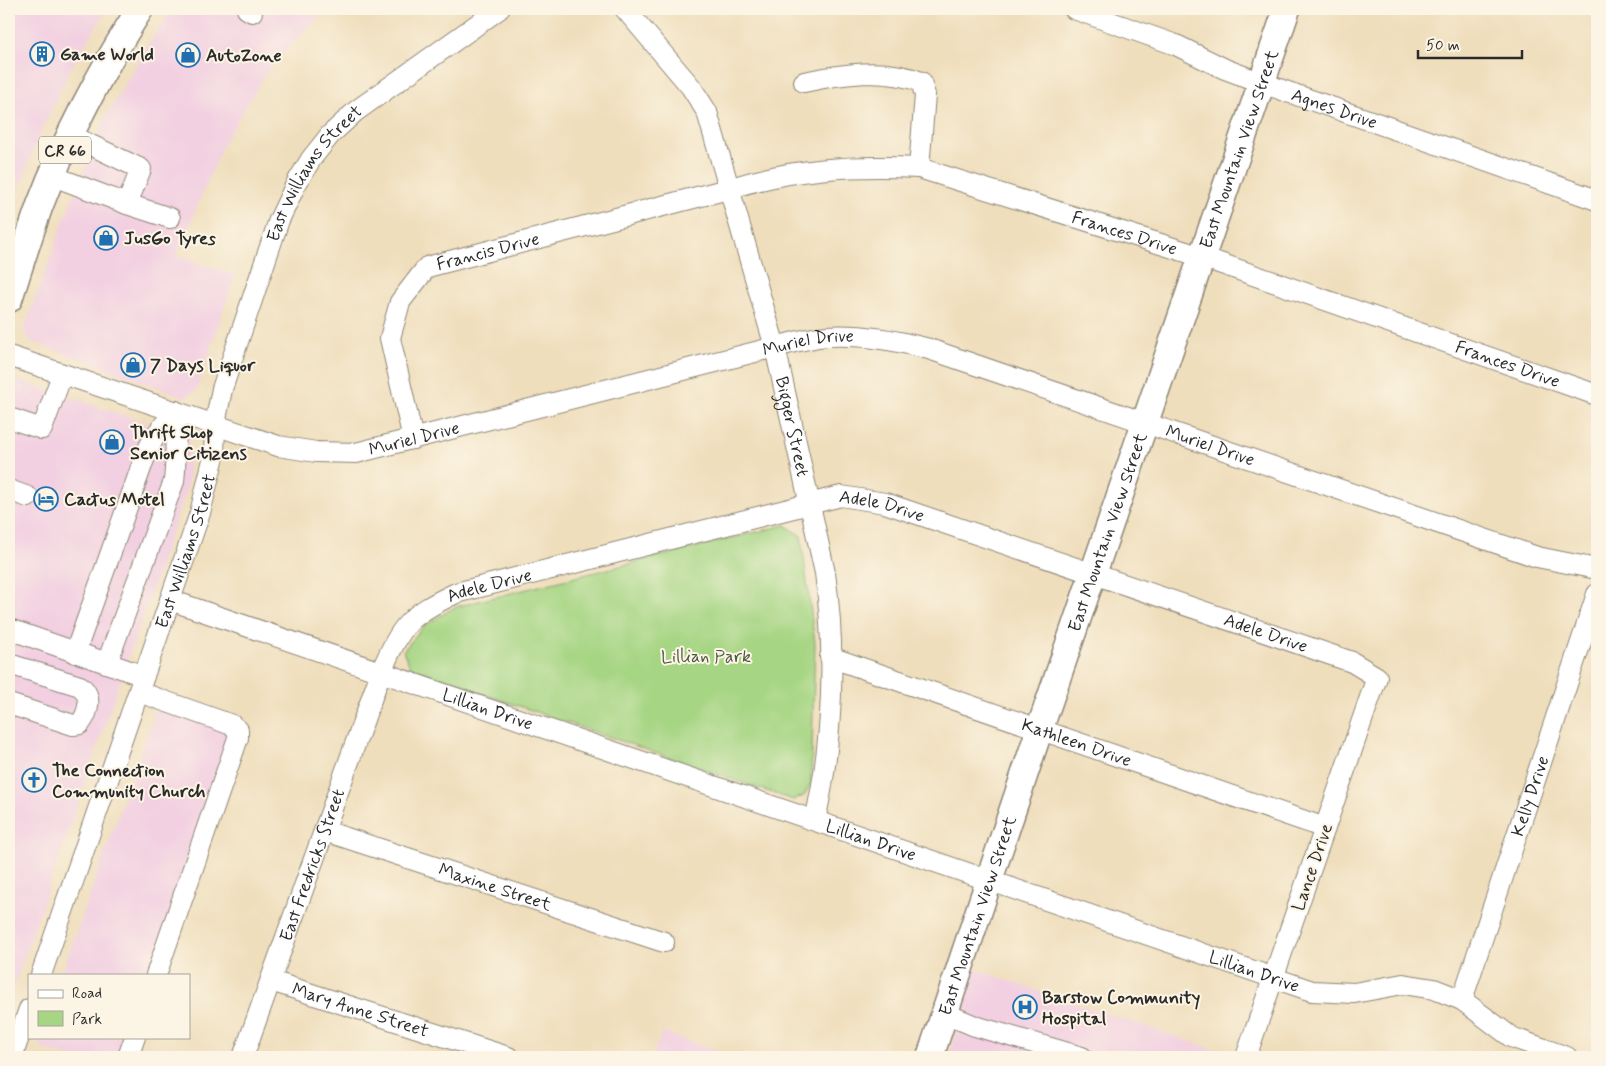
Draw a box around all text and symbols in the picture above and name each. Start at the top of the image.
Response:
scale bar [1418,28,1522,60]
text: 50 m [1426,36,1460,56]
building icon: Game World [29,41,55,67]
shop icon: AutoZone [175,42,201,68]
place label: Game World [60,43,154,67]
place label: AutoZone [206,44,282,68]
street label: East Mountain View Street [1195,46,1285,252]
street label: Agnes Drive [1288,83,1380,135]
street label: East Williams Street [262,100,368,245]
road number: CR 66 [39,136,91,164]
street label: Frances Drive [1069,206,1180,262]
shop icon: JusGo Tyres [93,225,119,251]
place label: JusGo Tyres [124,227,216,251]
street label: Francis Drive [434,227,542,277]
street label: Muriel Drive [760,325,854,363]
street label: Frances Drive [1452,335,1563,394]
shop icon: 7 Days Liquor [120,352,146,378]
place label: 7 Days Liquor [150,354,256,378]
street label: Bigger Street [769,374,814,479]
street label: Muriel Drive [366,416,462,462]
street label: Muriel Drive [1162,420,1258,473]
place label: Thrift Shop Senior Citizens [130,421,247,466]
shop icon: Thrift Shop Senior Citizens [99,429,125,455]
street label: East Mountain View Street [1063,429,1154,635]
street label: East Williams Street [150,472,222,632]
street label: Adele Drive [837,485,927,529]
hotel icon: Cactus Motel [33,486,59,512]
place label: Cactus Motel [64,488,165,512]
street label: Adele Drive [443,563,534,609]
street label: Adele Drive [1221,608,1311,659]
park label: Lillian Park [661,645,751,669]
street label: Lillian Drive [439,683,536,736]
street label: Kathleen Drive [1018,713,1135,773]
street label: Kelly Drive [1506,753,1555,840]
place label: The Connection Community Church [52,759,206,804]
church icon: The Connection Community Church [21,767,47,793]
street label: East Fredricks Street [274,785,351,945]
street label: East Mountain View Street [934,813,1023,1019]
street label: Lillian Drive [822,814,919,868]
street label: Lance Drive [1287,820,1339,914]
street label: Maxine Street [435,858,555,917]
street label: Lillian Drive [1205,946,1302,999]
legend [28,974,190,1038]
street label: Mary Anne Street [289,978,432,1044]
text: Road [72,984,102,1004]
place label: Barstow Community Hospital [1042,986,1200,1031]
hospital icon: Barstow Community Hospital [1012,994,1038,1020]
text: Park [72,1010,102,1030]

